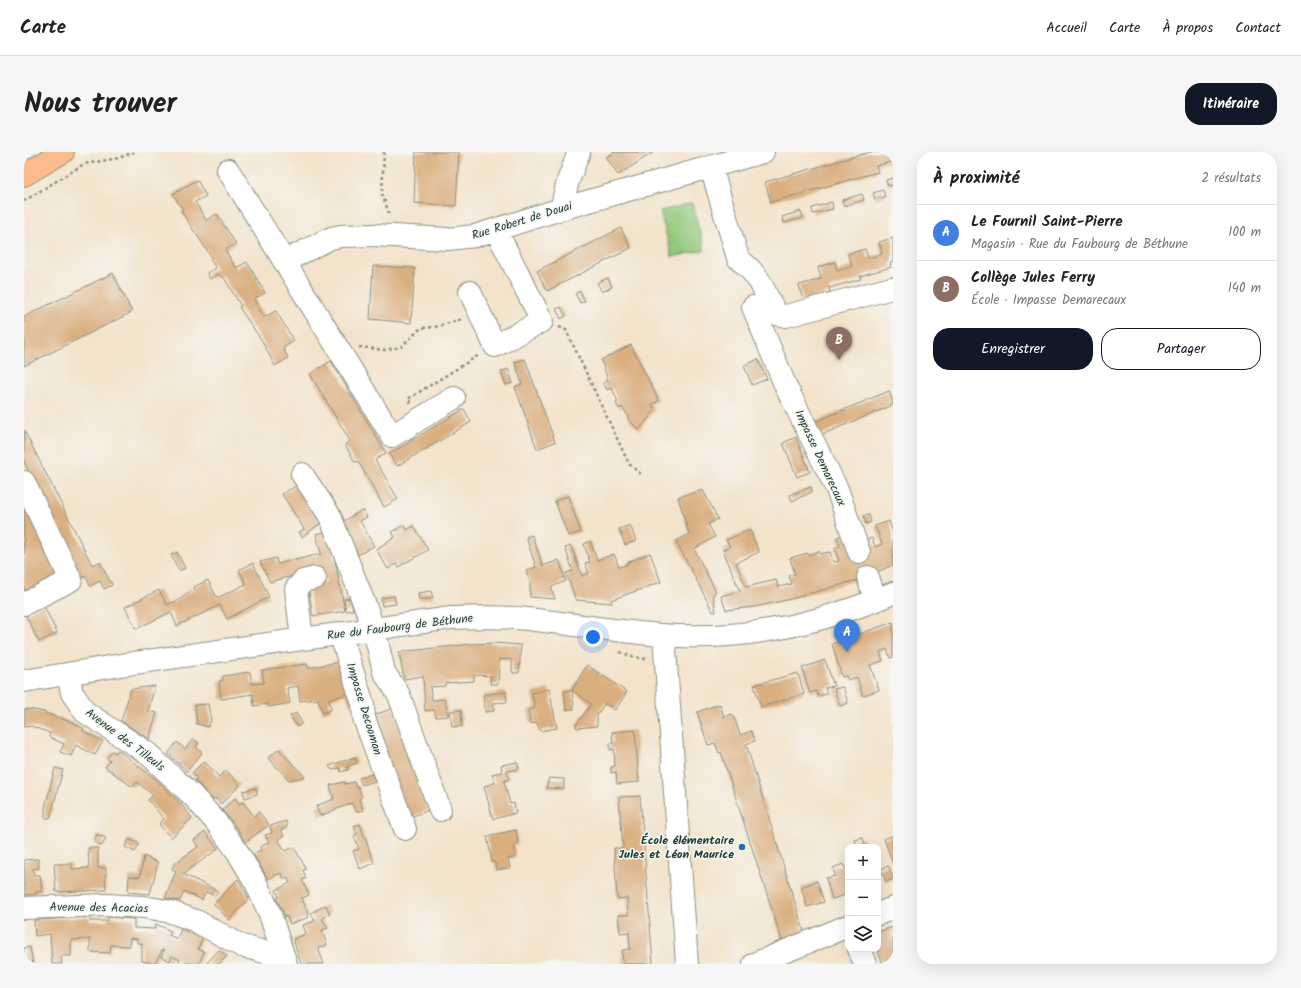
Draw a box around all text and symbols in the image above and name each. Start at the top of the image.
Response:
text: Carte [20,13,66,43]
text: Accueil [1046,17,1087,39]
text: Carte [1109,17,1140,39]
text: À propos [1162,17,1213,39]
text: Contact [1235,17,1281,39]
text: Nous trouver [24,82,177,127]
button: Itinéraire [1185,83,1277,125]
text: À proximité [933,165,1020,192]
text: 2 résultats [1202,168,1261,189]
street label: Rue Robert de Douai [469,196,576,245]
text: Le Fournil Saint-Pierre [971,210,1122,234]
text: A [942,222,950,243]
text: 100 m [1228,222,1261,243]
text: Magasin · Rue du Faubourg de Béthune [971,234,1188,255]
text: Collège Jules Ferry [971,266,1095,290]
text: B [942,278,950,299]
text: 140 m [1228,278,1261,299]
text: École · Impasse Demarecaux [971,290,1126,311]
pin: B [826,327,852,360]
button: Enregistrer [933,328,1093,370]
button: Partager [1101,328,1261,370]
street label: Impasse Demarecaux [789,407,851,510]
street label: Rue du Faubourg de Béthune [326,609,475,645]
pin: A [834,619,860,652]
your location [583,627,603,647]
street label: Impasse Decooman [341,660,387,758]
street label: Avenue des Tilleuls [81,704,169,776]
place label: École élémentaire Jules et Léon Maurice [618,831,734,864]
marker: École élémentaire Jules et Léon Maurice [737,842,747,852]
map controls [845,844,881,952]
button: + [845,844,881,880]
button: − [845,880,881,916]
street label: Avenue des Acacias [50,898,148,918]
button: layers [845,916,881,952]

